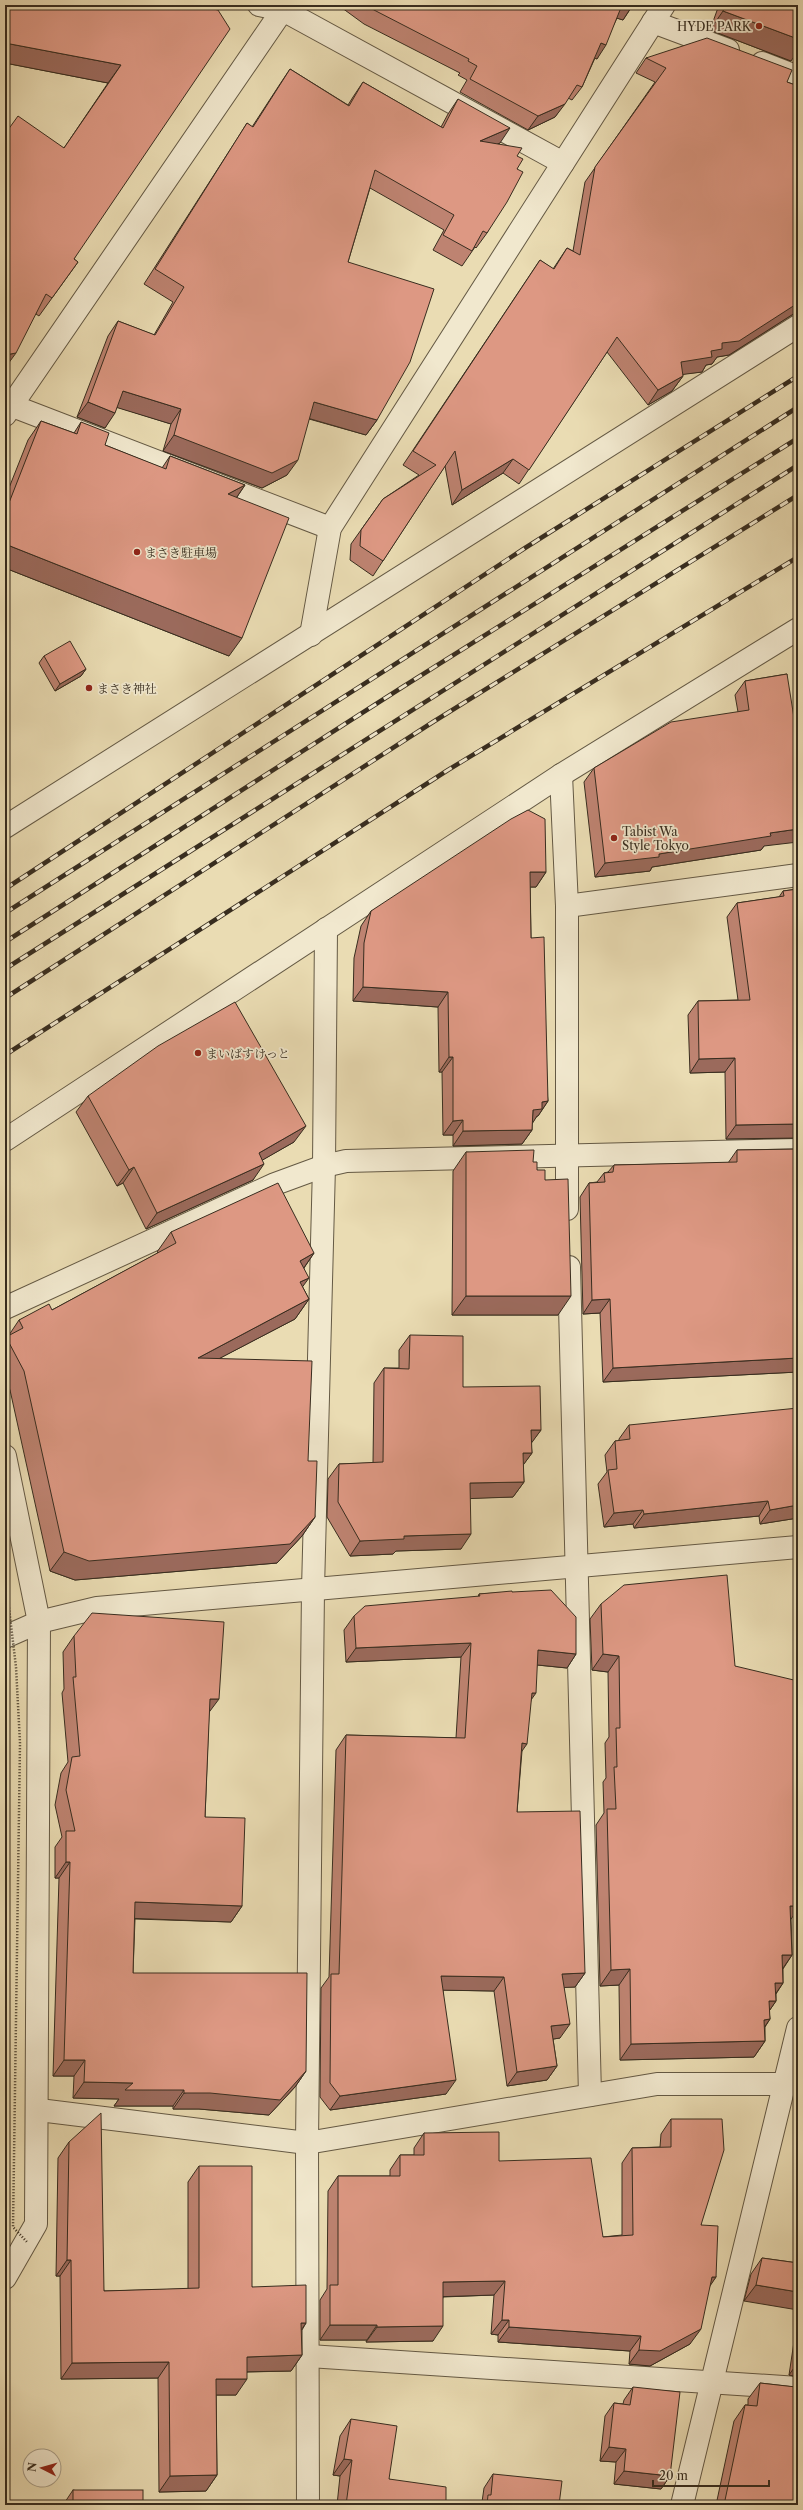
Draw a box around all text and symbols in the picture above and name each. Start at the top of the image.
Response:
place label: HYDE PARK [677,19,752,34]
marker: HYDE PARK [754,21,764,31]
place label: まさき駐車場 [145,545,217,560]
marker: まさき駐車場 [132,547,142,557]
place label: まさき神社 [97,681,157,696]
marker: まさき神社 [84,683,94,693]
place label: Tabist Wa Style Tokyo [622,824,689,853]
marker: Tabist Wa Style Tokyo [609,833,619,843]
place label: まいばすけっと [206,1046,290,1061]
marker: まいばすけっと [193,1048,203,1058]
north arrow [22,2448,62,2488]
text: N [25,2461,40,2472]
scale bar [653,2462,769,2488]
text: 20 m [659,2468,688,2483]

